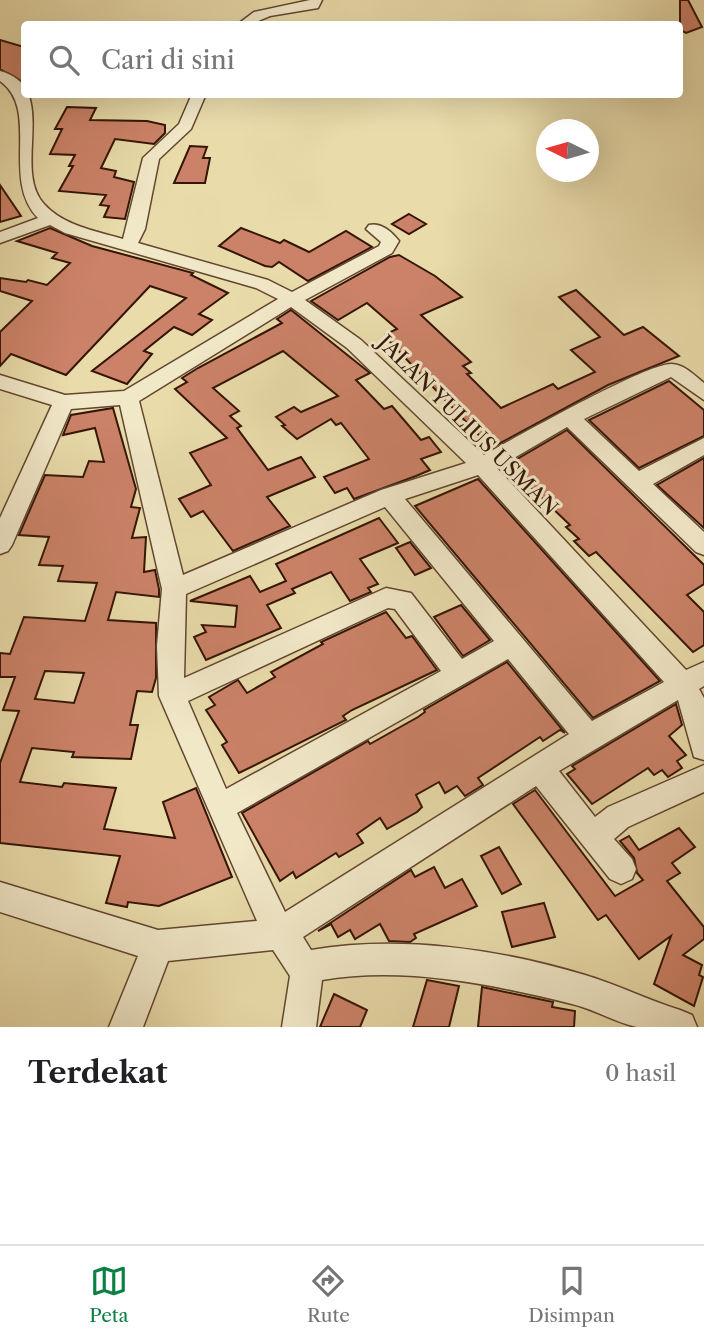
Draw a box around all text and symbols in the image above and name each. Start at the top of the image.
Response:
search box [21,21,683,98]
icon: search [45,41,83,79]
text: Cari di sini [101,44,235,76]
north arrow [536,119,599,182]
street label: JALAN YULIUS USMAN [371,328,563,520]
text: Terdekat [28,1054,168,1091]
text: 0 hasil [605,1059,676,1087]
tab: Peta [89,1262,129,1327]
tab: Rute [307,1262,350,1327]
tab: Disimpan [528,1262,615,1327]

